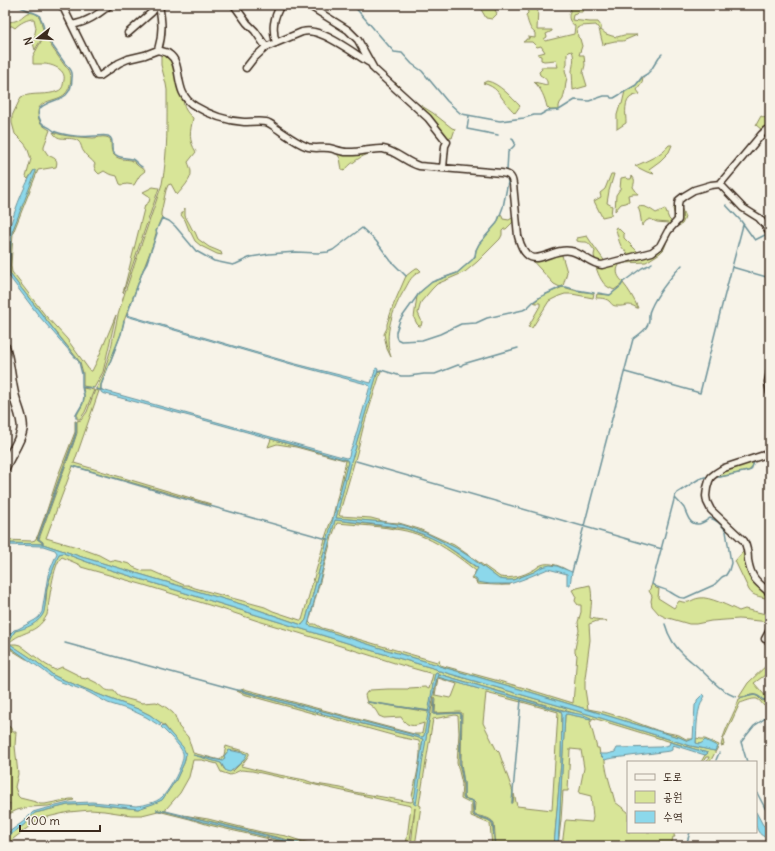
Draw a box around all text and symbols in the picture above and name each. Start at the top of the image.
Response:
north arrow [18,18,58,58]
text: N [21,35,36,47]
legend [627,761,757,833]
text: 도로 [663,769,682,784]
text: 공원 [663,789,682,804]
scale bar [20,807,100,833]
text: 수역 [663,809,683,824]
text: 100 m [26,813,60,828]

